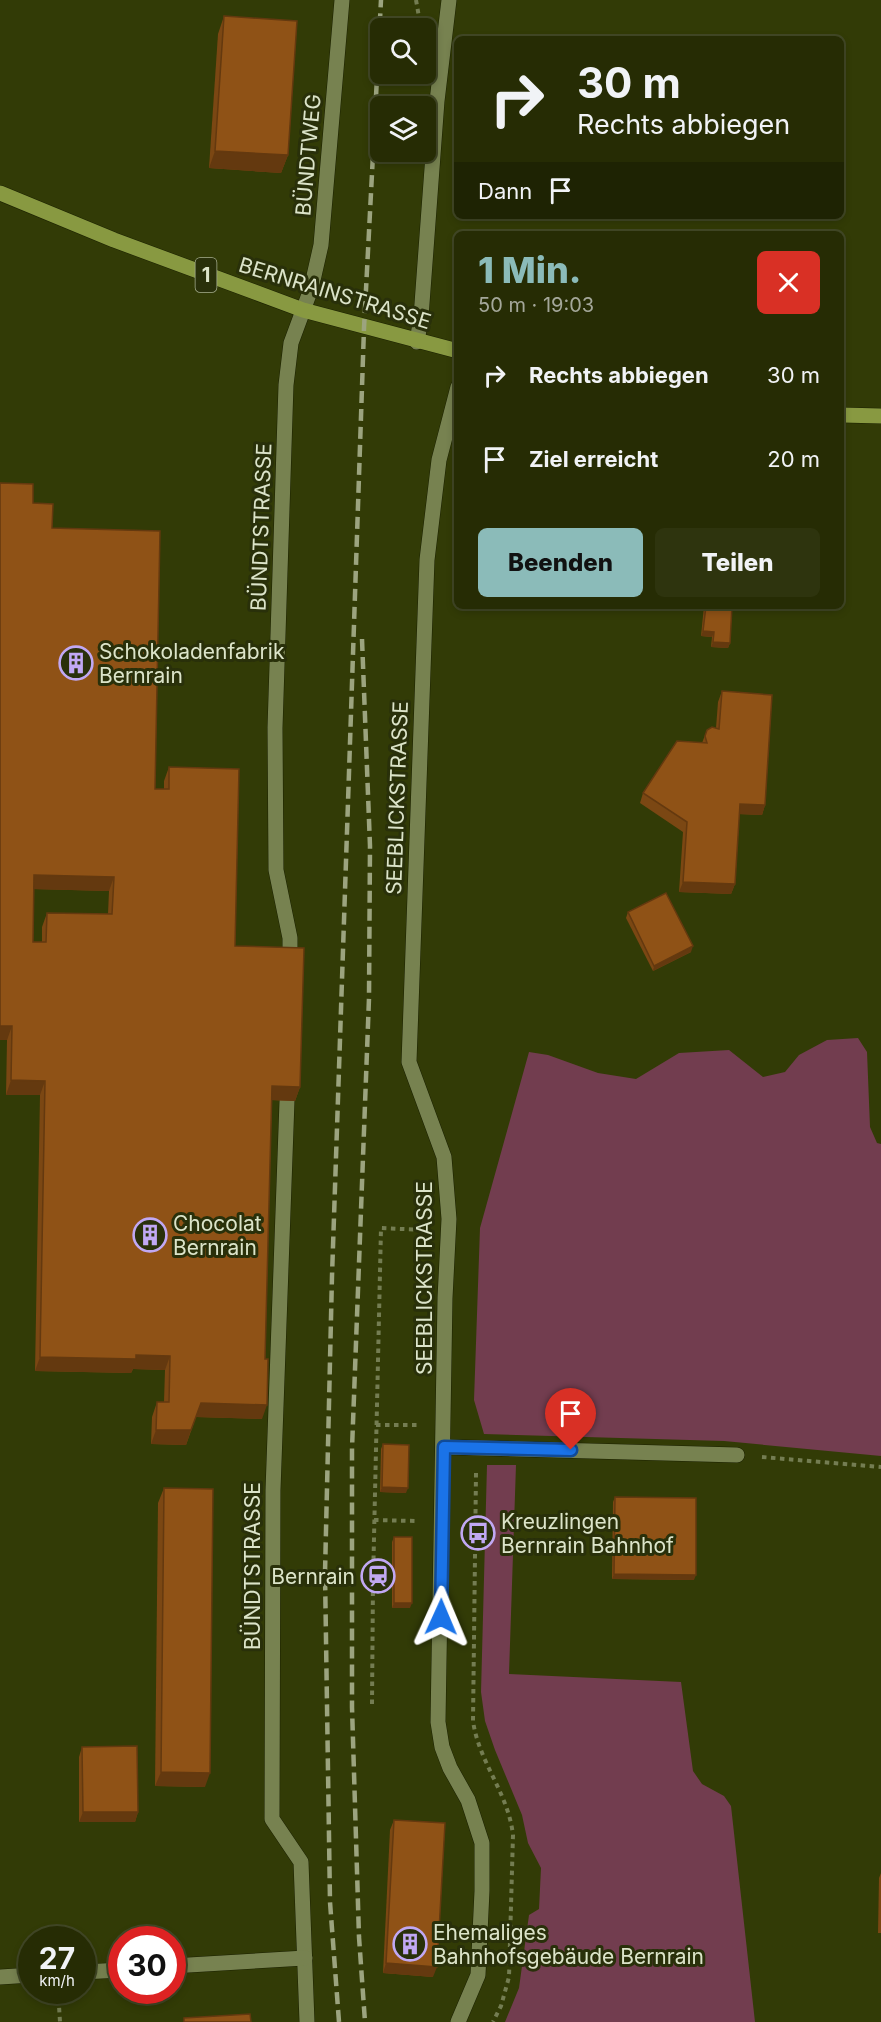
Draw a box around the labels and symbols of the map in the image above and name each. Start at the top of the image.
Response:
street label: BÜNDTWEG [289,93,326,217]
street label: BERNRAINSTRASSE [236,252,434,334]
road number: 1 [196,258,216,292]
street label: BÜNDTSTRASSE [245,443,276,611]
place label: Schokoladenfabrik Bernrain [99,639,285,688]
building icon: Schokoladenfabrik Bernrain [58,645,94,681]
street label: SEEBLICKSTRASSE [381,701,413,895]
street label: SEEBLICKSTRASSE [412,1181,437,1375]
place label: Chocolat Bernrain [173,1211,262,1260]
building icon: Chocolat Bernrain [132,1217,168,1253]
pin [545,1388,596,1450]
street label: BÜNDTSTRASSE [239,1482,265,1650]
place label: Kreuzlingen Bernrain Bahnhof [501,1509,674,1558]
bus stop icon: Kreuzlingen Bernrain Bahnhof [460,1515,496,1551]
station icon: Bernrain [360,1558,396,1594]
place label: Bernrain [271,1564,355,1589]
position arrow [409,1585,473,1649]
place label: Ehemaliges Bahnhofsgebäude Bernrain [433,1920,704,1969]
speed limit sign: 30 [108,1926,186,2004]
building icon: Ehemaliges Bahnhofsgebäude Bernrain [392,1926,428,1962]

